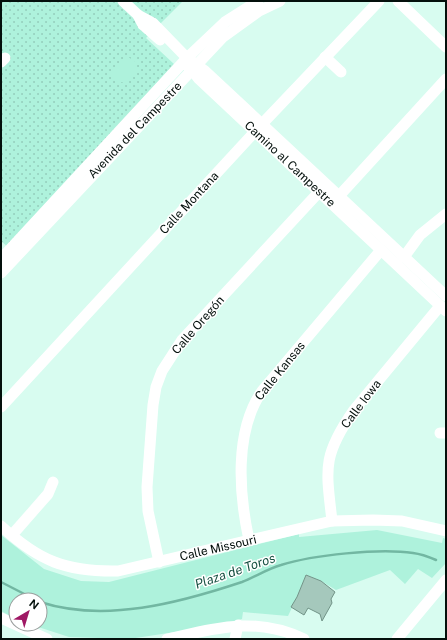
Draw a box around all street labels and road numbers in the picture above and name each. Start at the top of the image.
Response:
street label: Avenida del Campestre [85,79,185,181]
street label: Camino al Campestre [242,118,338,210]
street label: Calle Montana [157,169,221,237]
street label: Calle Oregón [169,293,227,357]
street label: Calle Kansas [252,339,308,403]
street label: Calle Iowa [338,377,384,431]
street label: Calle Missouri [178,532,258,564]

